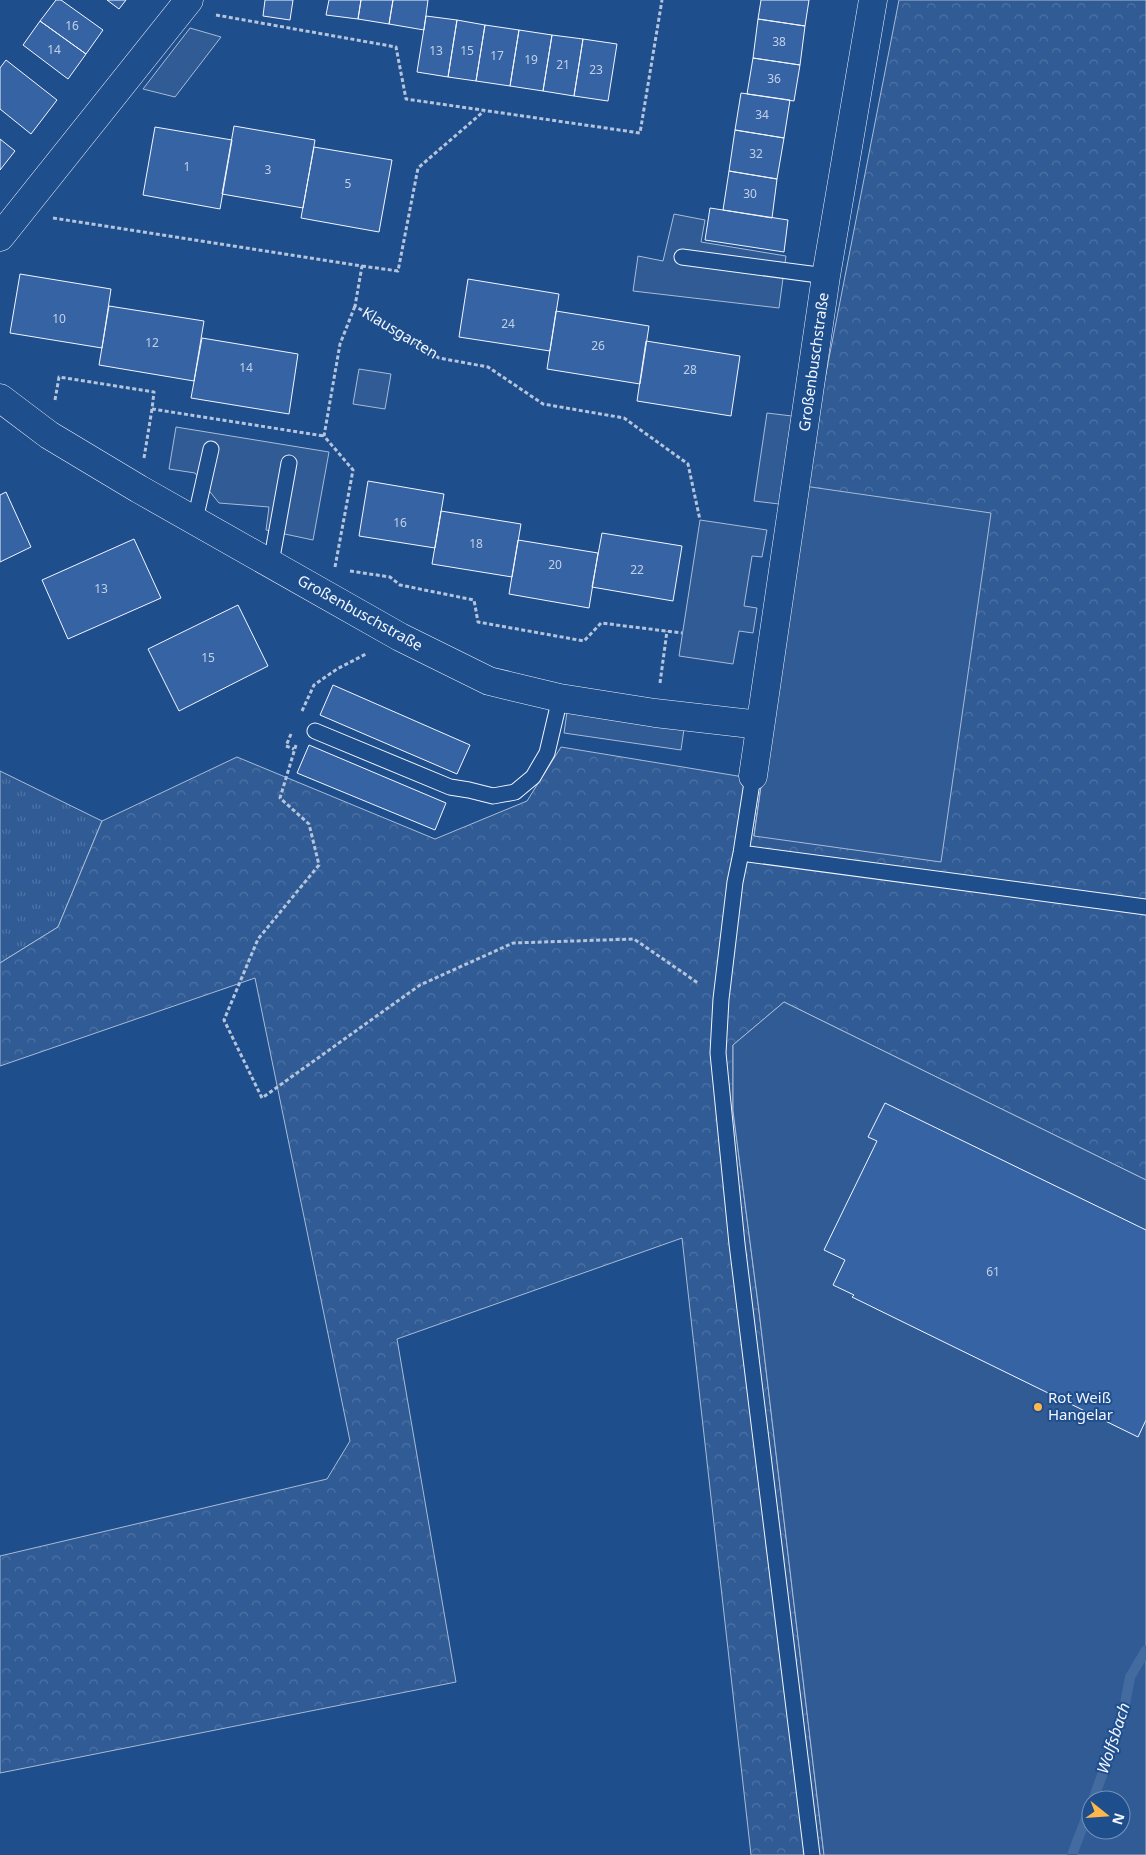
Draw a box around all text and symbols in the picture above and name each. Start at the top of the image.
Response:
house number: 16 [65,17,79,34]
house number: 38 [772,33,786,50]
house number: 14 [47,41,61,58]
house number: 13 [429,42,443,59]
house number: 15 [460,42,474,59]
house number: 17 [490,47,504,64]
house number: 19 [524,51,538,68]
house number: 21 [556,56,570,73]
house number: 23 [589,61,603,78]
house number: 36 [767,70,781,87]
house number: 34 [755,106,769,123]
house number: 32 [749,145,763,162]
house number: 1 [184,158,190,175]
house number: 3 [265,161,272,178]
house number: 5 [345,175,352,192]
house number: 30 [743,185,757,202]
street label: Großenbuschstraße [793,291,833,433]
street label: Klausgarten [359,302,442,363]
house number: 10 [52,310,66,327]
house number: 24 [501,315,515,332]
house number: 12 [145,334,159,351]
house number: 26 [591,337,605,354]
house number: 14 [239,359,253,376]
house number: 28 [683,361,697,378]
house number: 16 [393,514,407,531]
house number: 18 [469,535,483,552]
house number: 20 [548,556,562,573]
house number: 22 [630,561,644,578]
street label: Großenbuschstraße [294,569,427,655]
house number: 13 [94,580,108,597]
house number: 15 [201,649,215,666]
house number: 61 [986,1263,1000,1280]
place label: Rot Weiß Hangelar [1048,1387,1113,1424]
marker: Rot Weiß Hangelar [1032,1401,1044,1413]
water label: Wolfsbach [1091,1700,1135,1776]
north arrow [1081,1790,1131,1840]
text: N [1108,1811,1130,1827]

